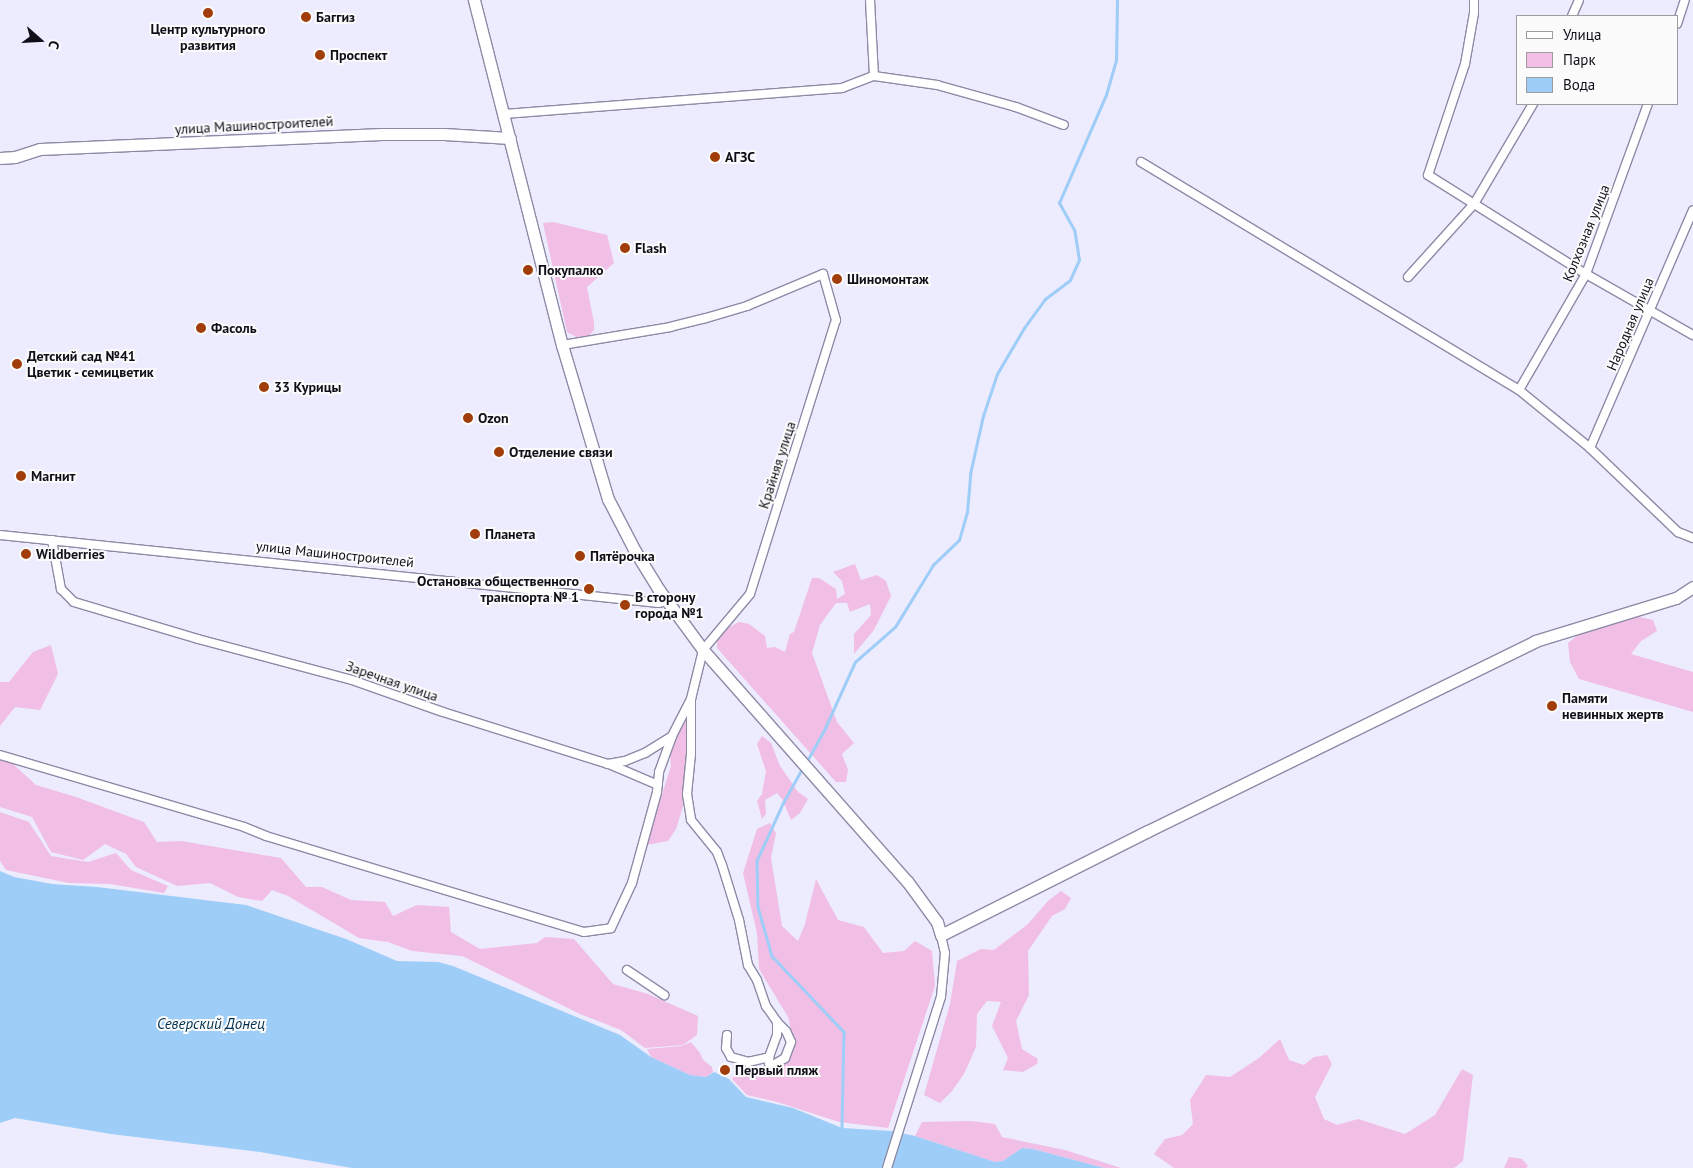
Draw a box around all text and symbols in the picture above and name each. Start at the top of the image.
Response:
marker: Центр культурного развития [202,7,214,19]
place label: Баггиз [316,9,355,25]
marker: Баггиз [300,11,312,23]
north arrow [15,15,65,65]
legend [1516,15,1678,105]
place label: Центр культурного развития [150,21,266,54]
text: Улица [1563,25,1601,44]
text: С [44,38,64,52]
place label: Проспект [330,47,387,63]
marker: Проспект [314,49,326,61]
text: Парк [1563,50,1596,69]
text: Вода [1563,75,1595,94]
street label: улица Машиностроителей [174,112,334,138]
place label: АГЗС [725,149,755,165]
marker: АГЗС [709,151,721,163]
street label: Колхозная улица [1559,182,1613,284]
place label: Flash [635,240,667,256]
marker: Flash [619,242,631,254]
place label: Покупалко [538,262,604,278]
marker: Покупалко [522,264,534,276]
place label: Шиномонтаж [847,271,929,287]
marker: Шиномонтаж [831,273,843,285]
street label: Народная улица [1603,275,1657,373]
place label: Фасоль [211,320,257,336]
marker: Фасоль [195,322,207,334]
place label: Детский сад №41 Цветик - семицветик [27,348,155,381]
marker: Детский сад №41 Цветик - семицветик [11,358,23,370]
place label: 33 Курицы [274,379,341,395]
marker: 33 Курицы [258,381,270,393]
place label: Ozon [478,410,509,426]
marker: Ozon [462,412,474,424]
street label: Крайняя улица [755,419,799,511]
place label: Отделение связи [509,444,613,460]
marker: Отделение связи [493,446,505,458]
place label: Магнит [31,468,75,484]
marker: Магнит [15,470,27,482]
place label: Планета [485,526,536,542]
marker: Планета [469,528,481,540]
street label: улица Машиностроителей [255,537,415,571]
place label: Wildberries [36,546,105,562]
marker: Wildberries [20,548,32,560]
place label: Пятёрочка [590,548,655,564]
marker: Пятёрочка [574,550,586,562]
place label: Остановка общественного транспорта № 1 [417,573,579,606]
marker: Остановка общественного транспорта № 1 [583,583,595,595]
place label: В сторону города №1 [635,589,704,622]
marker: В сторону города №1 [619,599,631,611]
street label: Заречная улица [344,657,440,705]
place label: Памяти невинных жертв [1562,690,1664,722]
marker: Памяти невинных жертв [1546,700,1558,712]
water label: Северский Донец [157,1015,265,1033]
place label: Первый пляж [735,1062,818,1078]
marker: Первый пляж [719,1064,731,1076]

